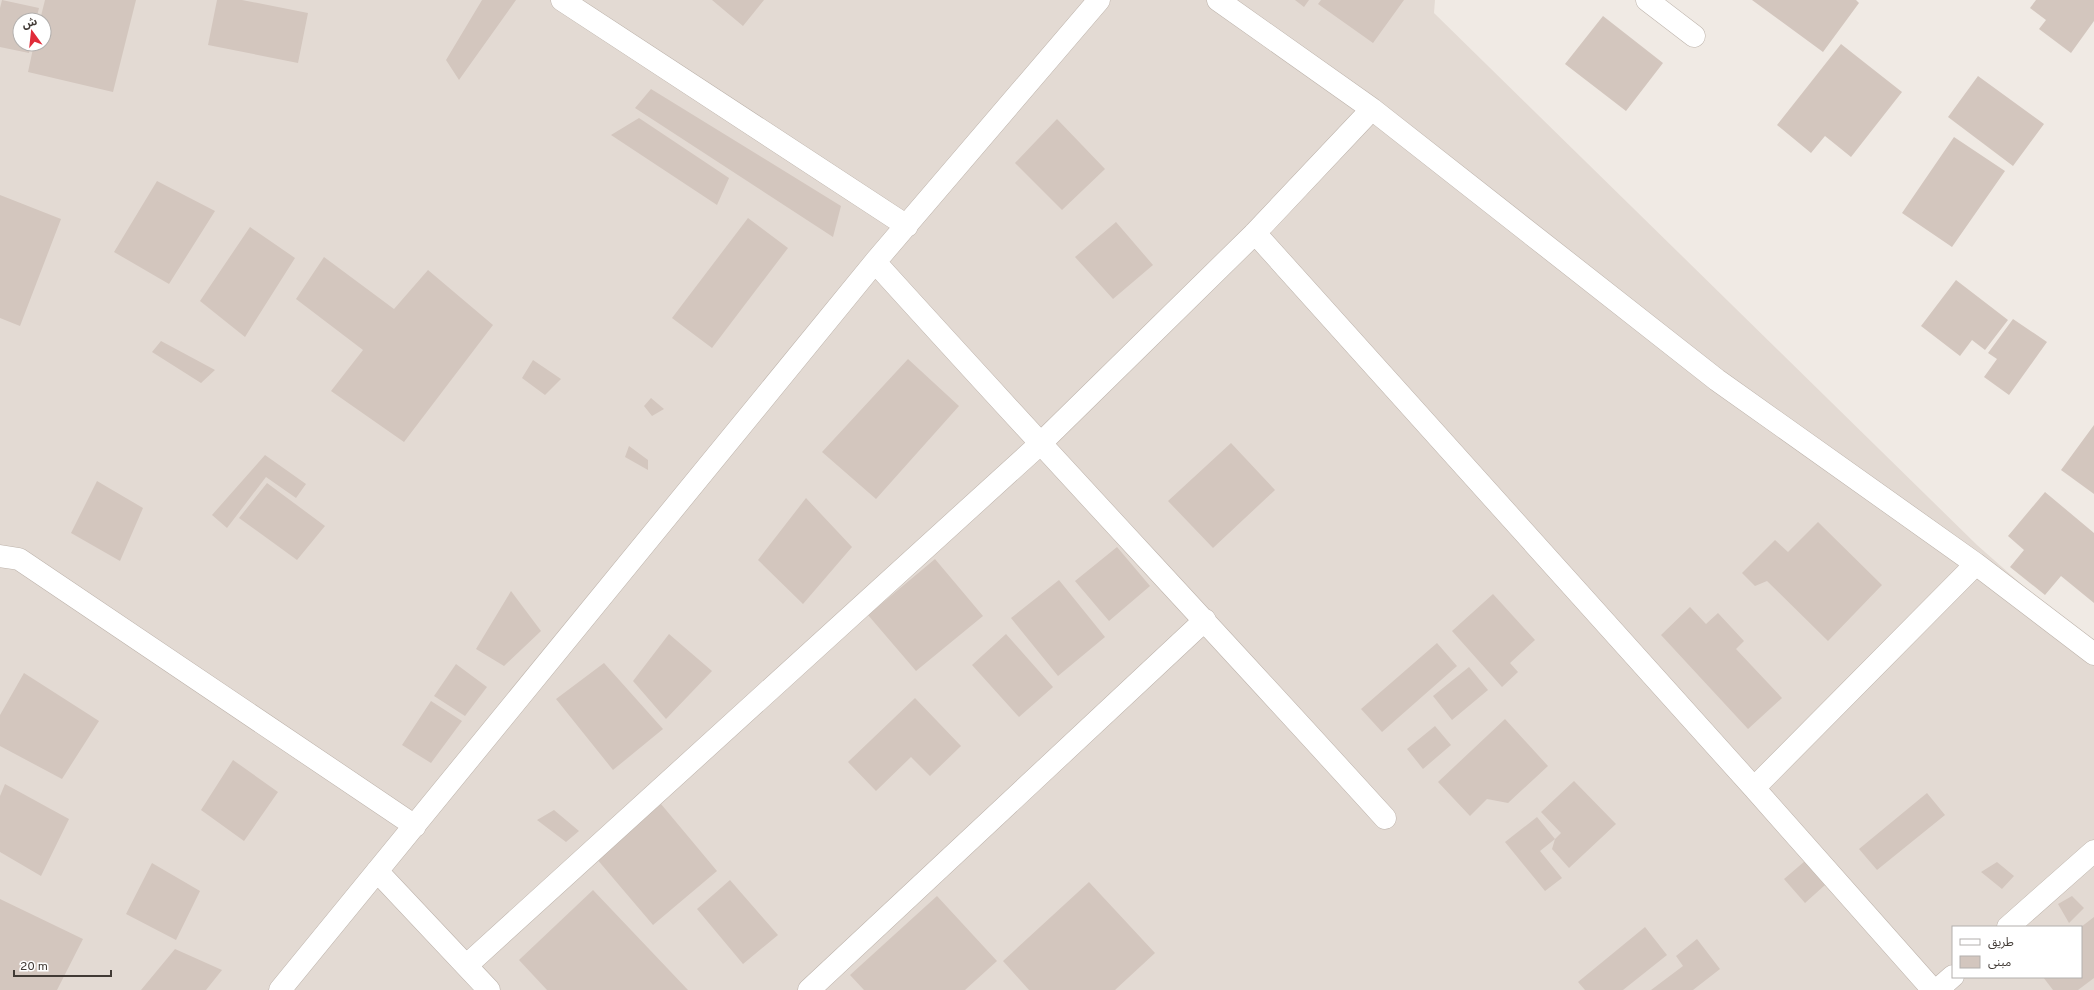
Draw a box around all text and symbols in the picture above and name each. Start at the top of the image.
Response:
north arrow [12,12,52,52]
text: ش [21,15,39,32]
legend [1952,926,2082,978]
text: طريق [1988,935,2014,951]
scale bar [14,952,111,978]
text: مبنى [1988,955,2011,971]
text: 20 m [20,959,48,975]

